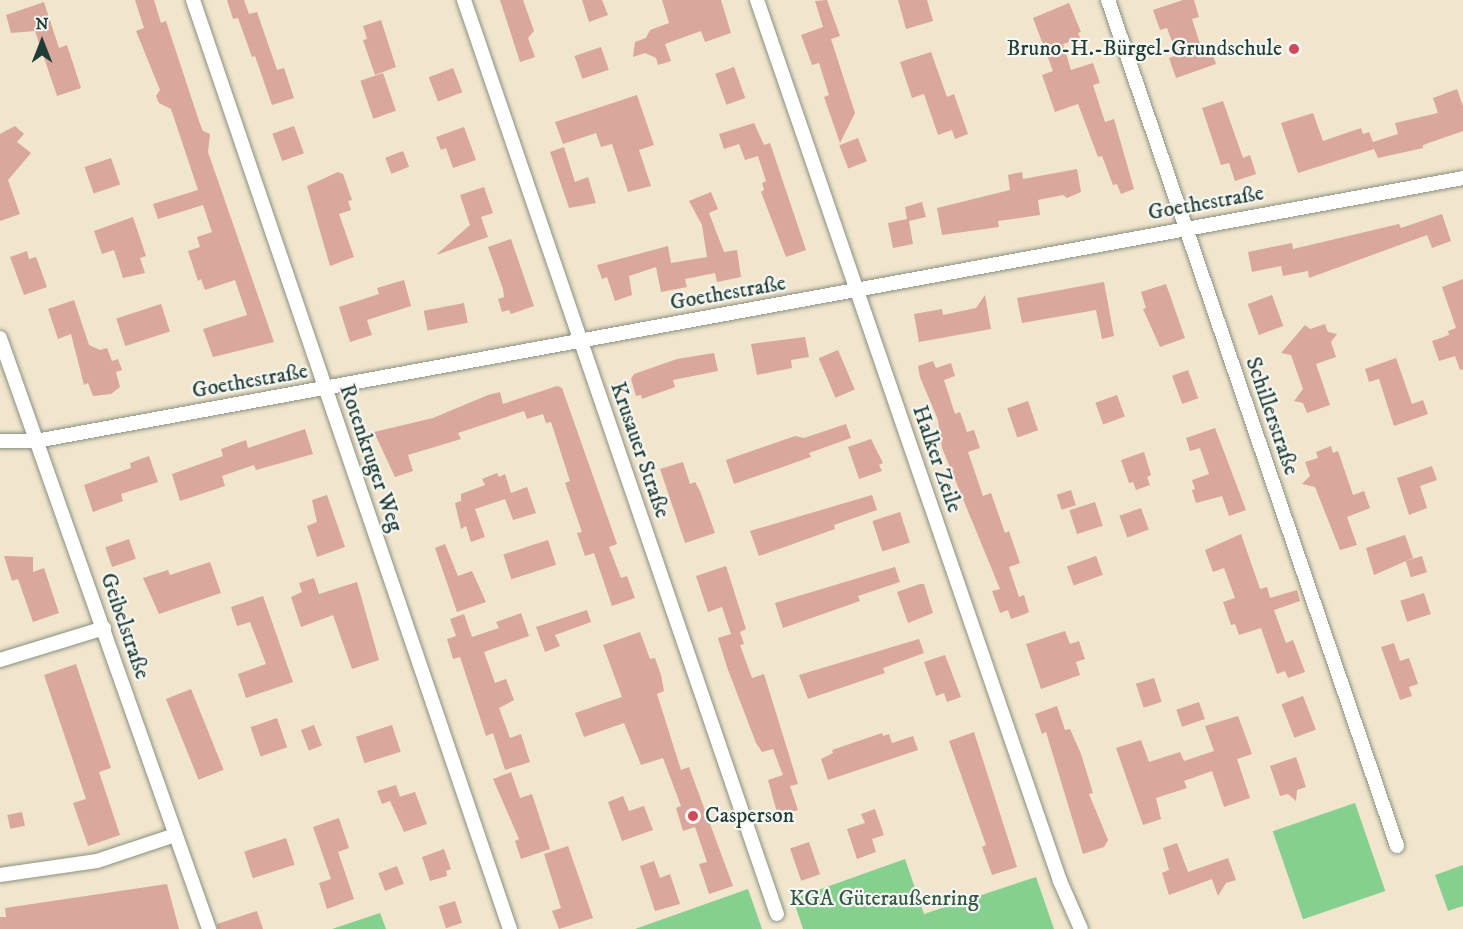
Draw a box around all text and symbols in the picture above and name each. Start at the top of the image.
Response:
north arrow [12,12,72,72]
text: N [35,14,49,34]
place label: Bruno-H.-Bürgel-Grundschule [1007,36,1282,62]
marker: Bruno-H.-Bürgel-Grundschule [1287,42,1301,56]
street label: Goethestraße [1146,180,1266,226]
street label: Goethestraße [668,270,788,316]
street label: Schillerstraße [1239,354,1305,478]
street label: Goethestraße [190,358,310,404]
street label: Krusauer Straße [604,379,676,521]
street label: Rotenkruger Weg [333,381,409,535]
street label: Halker Zeile [906,402,968,516]
street label: Geibelstraße [95,569,155,683]
place label: Casperson [705,803,794,829]
marker: Casperson [686,809,700,823]
park label: KGA Güteraußenring [789,886,979,912]

